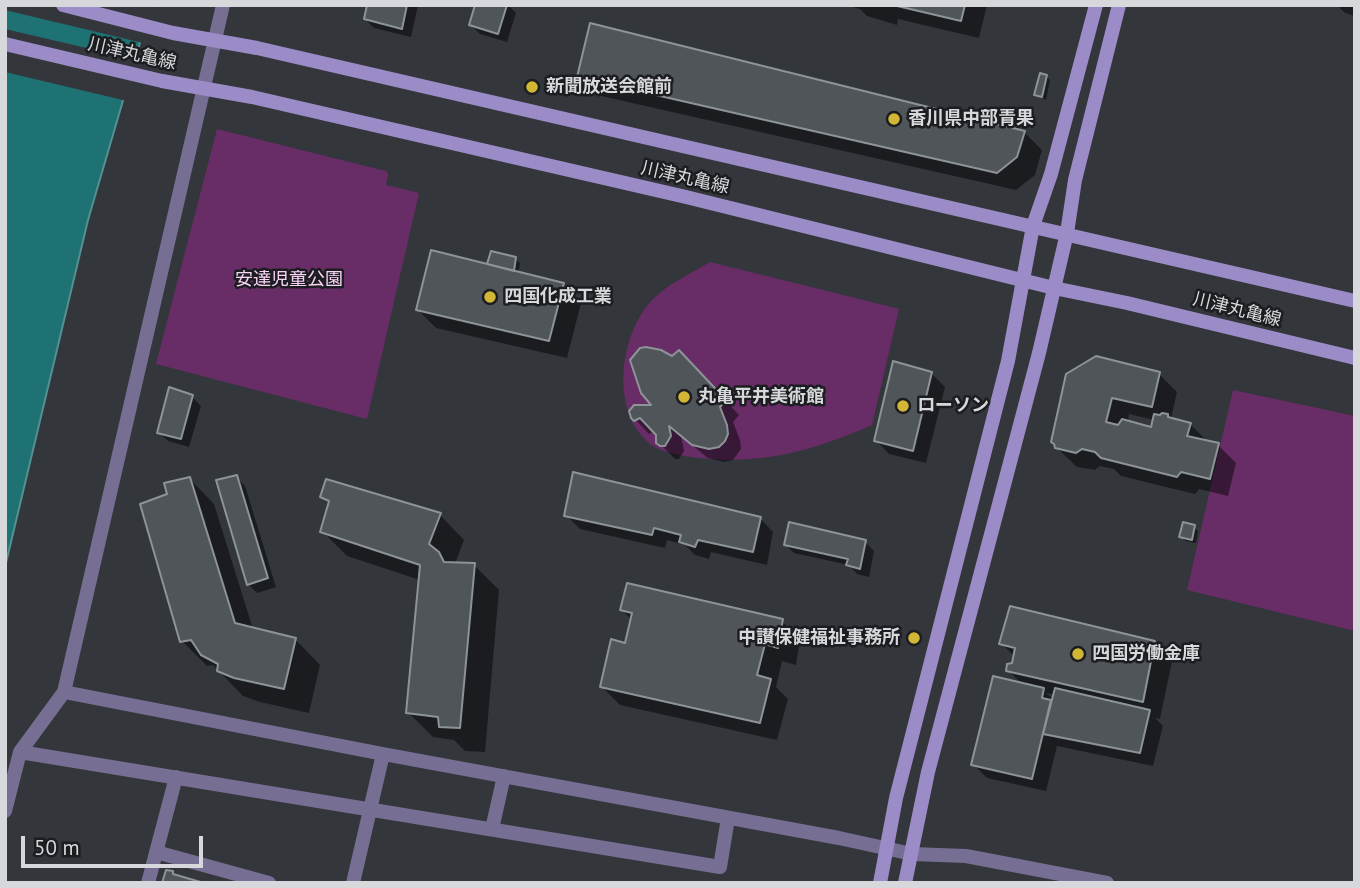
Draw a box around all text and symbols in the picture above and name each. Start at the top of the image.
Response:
street label: 川津丸亀線 [86,33,178,75]
place label: 新聞放送会館前 [546,76,672,98]
marker: 新聞放送会館前 [524,79,540,95]
place label: 香川県中部青果 [908,108,1034,130]
marker: 香川県中部青果 [886,111,902,127]
street label: 川津丸亀線 [639,157,731,199]
park label: 安達児童公園 [235,269,343,291]
place label: 四国化成工業 [504,286,612,308]
marker: 四国化成工業 [482,289,498,305]
street label: 川津丸亀線 [1191,289,1283,331]
place label: 丸亀平井美術館 [698,386,824,408]
marker: 丸亀平井美術館 [676,389,692,405]
place label: ローソン [917,395,989,417]
marker: ローソン [895,398,911,414]
place label: 中讃保健福祉事務所 [738,627,900,649]
marker: 中讃保健福祉事務所 [906,630,922,646]
place label: 四国労働金庫 [1092,643,1200,665]
marker: 四国労働金庫 [1070,646,1086,662]
scale bar [24,822,206,866]
text: 50 m [34,834,80,861]

